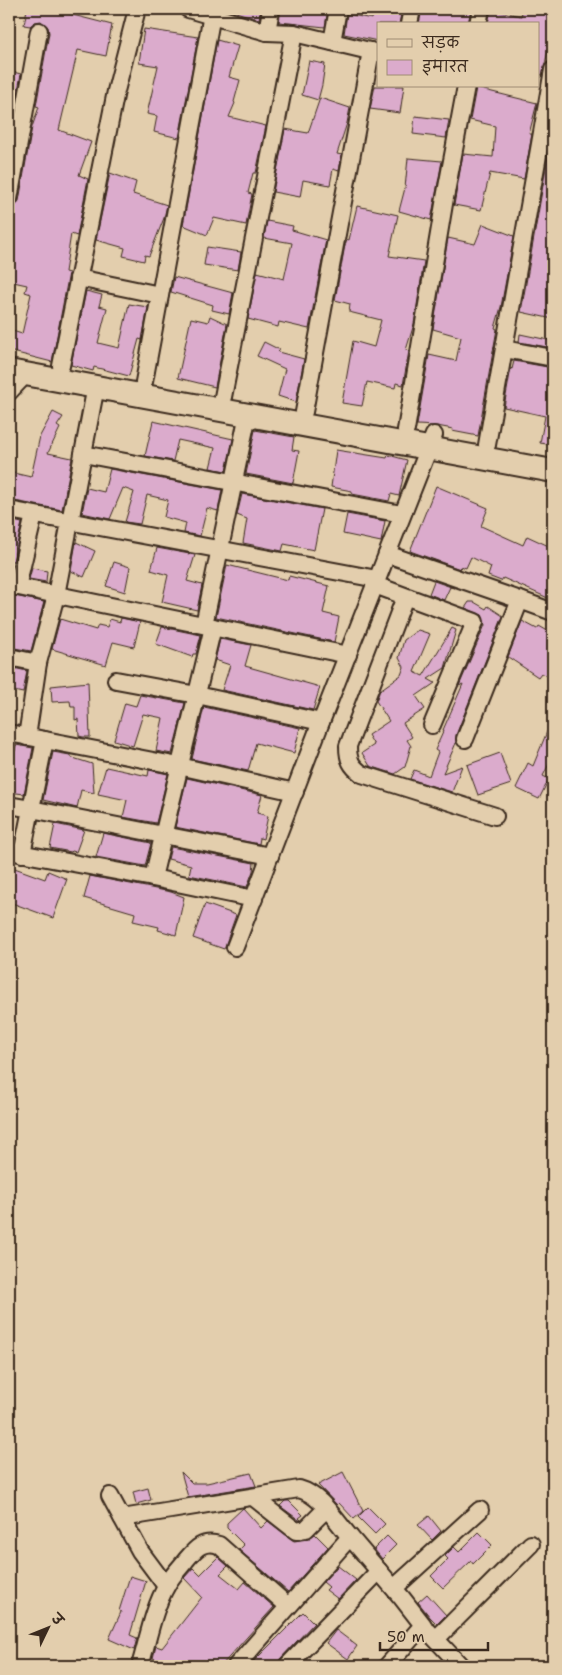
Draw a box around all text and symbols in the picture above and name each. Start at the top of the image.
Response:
legend [377,22,540,88]
text: सड़क [421,33,460,53]
text: इमारत [422,57,469,77]
north arrow [22,1602,72,1652]
text: उ [46,1608,68,1630]
scale bar [380,1620,487,1652]
text: 50 m [387,1627,425,1647]

